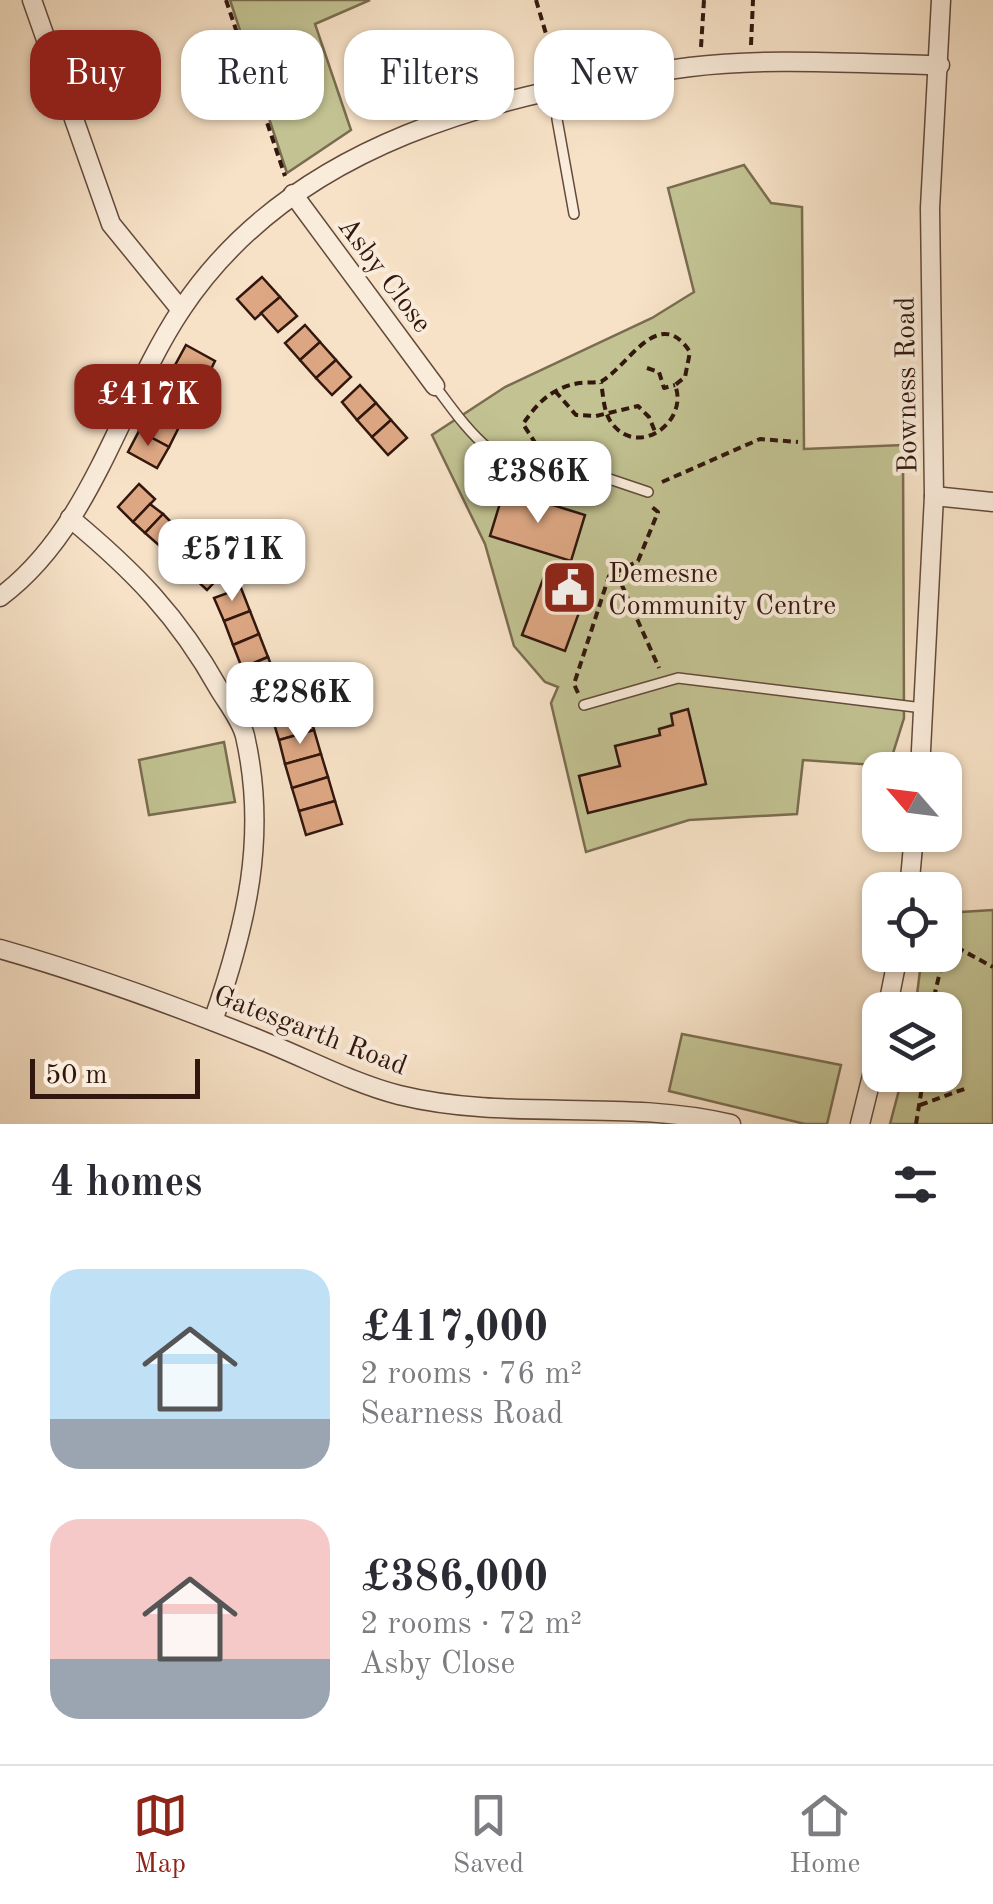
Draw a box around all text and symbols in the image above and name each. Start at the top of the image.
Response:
chip: Buy [30,30,161,120]
chip: Rent [181,30,324,120]
chip: Filters [344,30,514,120]
chip: New [534,30,674,120]
street label: Asby Close [332,213,436,338]
street label: Bowness Road [892,296,924,474]
pin: £417K [78,364,218,449]
text: £417K [96,380,200,412]
pin: £386K [468,441,608,526]
text: £386K [486,457,590,489]
pin: £571K [162,519,302,604]
text: £571K [180,535,284,567]
public building icon: Demesne Community Centre [539,558,599,618]
place label: Demesne Community Centre [608,561,836,621]
pin: £286K [230,662,370,747]
text: £286K [248,678,352,710]
north arrow [862,752,962,852]
map controls [862,752,962,1092]
button: locate [862,872,962,972]
street label: Gatesgarth Road [209,982,410,1082]
button: layers [862,992,962,1092]
scale bar [30,1054,200,1098]
text: 50 m [45,1062,108,1090]
icon: filters [888,1157,943,1212]
text: 4 homes [50,1163,202,1205]
text: £417,000 [360,1308,548,1350]
icon: home [130,1309,250,1429]
text: 2 rooms · 76 m² [360,1359,582,1391]
text: Searness Road [360,1399,564,1431]
text: £386,000 [360,1558,548,1600]
icon: home [130,1559,250,1679]
text: 2 rooms · 72 m² [360,1609,582,1641]
text: Asby Close [360,1649,515,1681]
tab: Map [133,1788,188,1883]
tab: Saved [453,1788,524,1883]
tab: Home [789,1788,860,1883]

